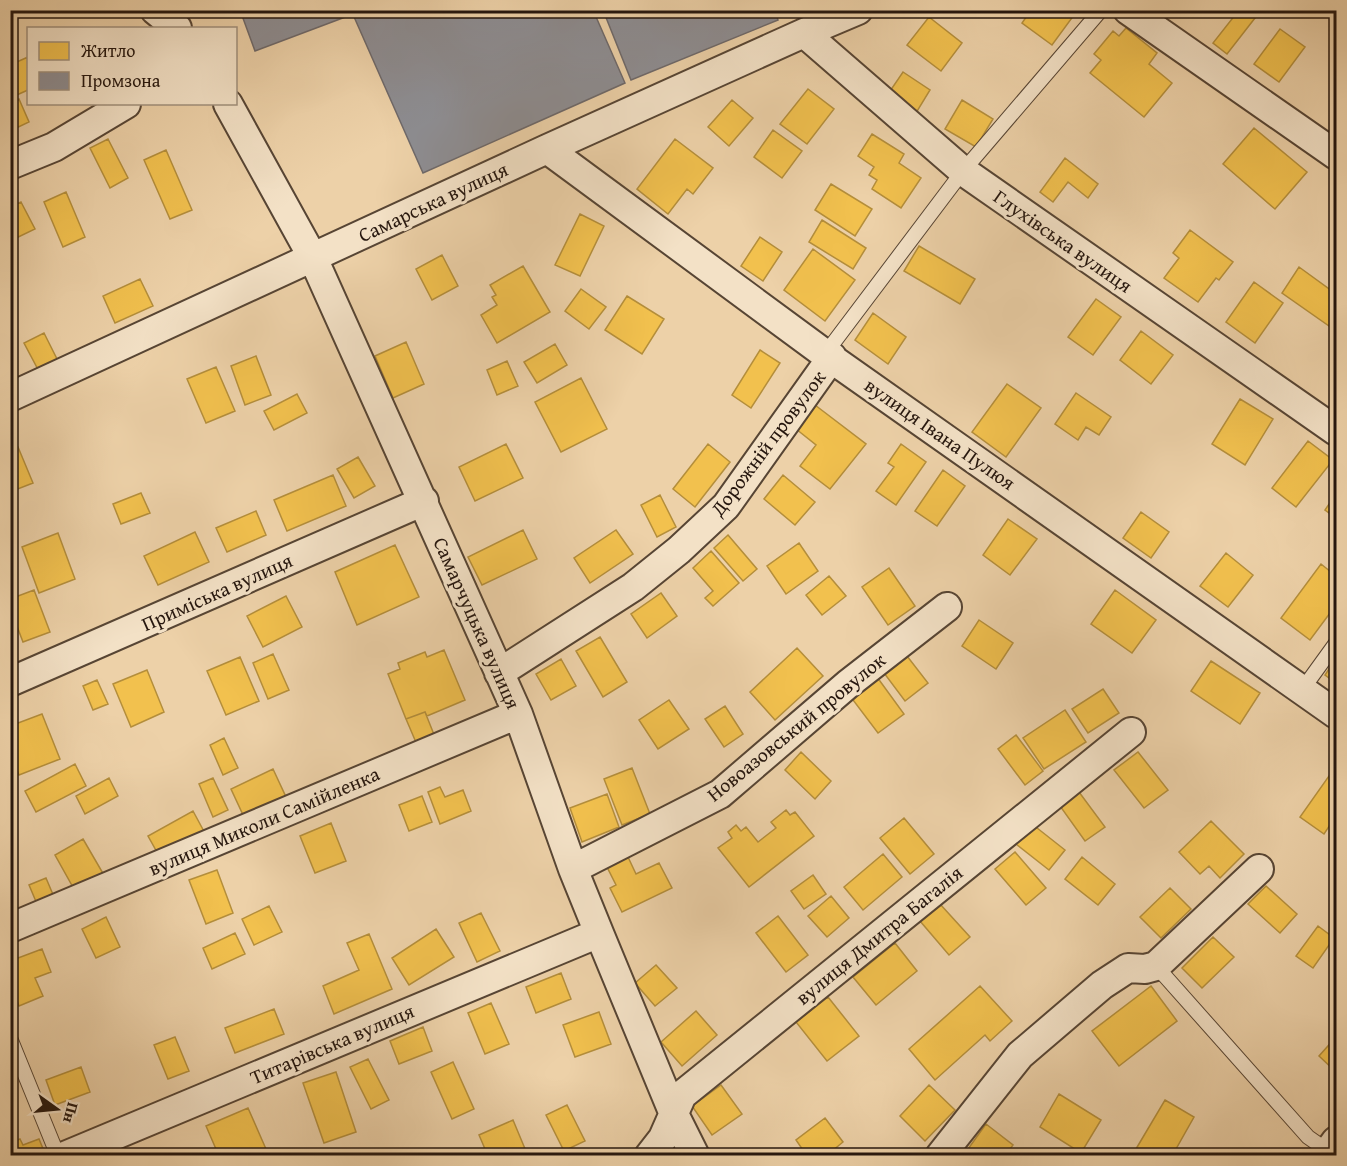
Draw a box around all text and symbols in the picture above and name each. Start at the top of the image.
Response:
legend [27,27,237,105]
text: Житло [80,37,135,64]
text: Промзона [81,67,161,94]
street label: Самарська вулиця [353,154,512,249]
street label: Глухівська вулиця [988,182,1139,299]
street label: Дорожній провулок [702,363,832,523]
street label: вулиця Івана Пулюя [859,371,1022,497]
street label: Самарчуцька вулиця [426,532,528,713]
street label: Приміська вулиця [137,545,297,638]
street label: Новоазовський провулок [700,645,892,808]
street label: вулиця Миколи Самійленка [144,758,384,882]
street label: вулиця Дмитра Багалія [789,858,969,1011]
street label: Титарівська вулиця [245,996,418,1091]
north arrow [27,1079,87,1139]
text: Пн [57,1100,86,1126]

